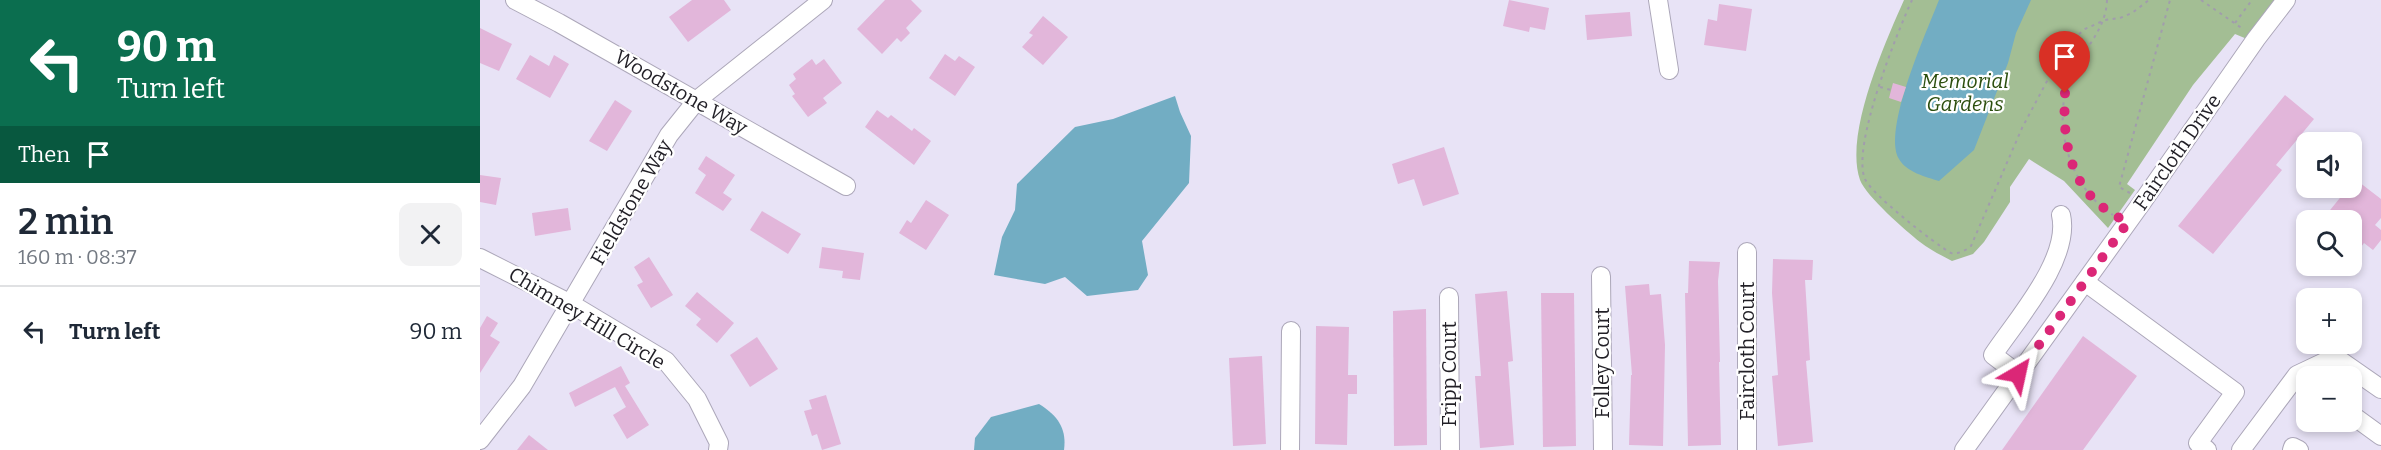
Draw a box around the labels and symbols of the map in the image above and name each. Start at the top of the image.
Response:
pin [2039,31,2090,93]
street label: Woodstone Way [610,44,752,140]
park label: Memorial Gardens [1921,69,2009,116]
street label: Faircloth Drive [2128,89,2226,215]
street label: Fieldstone Way [585,135,677,269]
street label: Chimney Hill Circle [504,262,670,374]
street label: Faircloth Court [1735,282,1759,420]
street label: Folley Court [1590,308,1614,418]
street label: Fripp Court [1437,321,1461,427]
position arrow [1986,342,2050,406]

